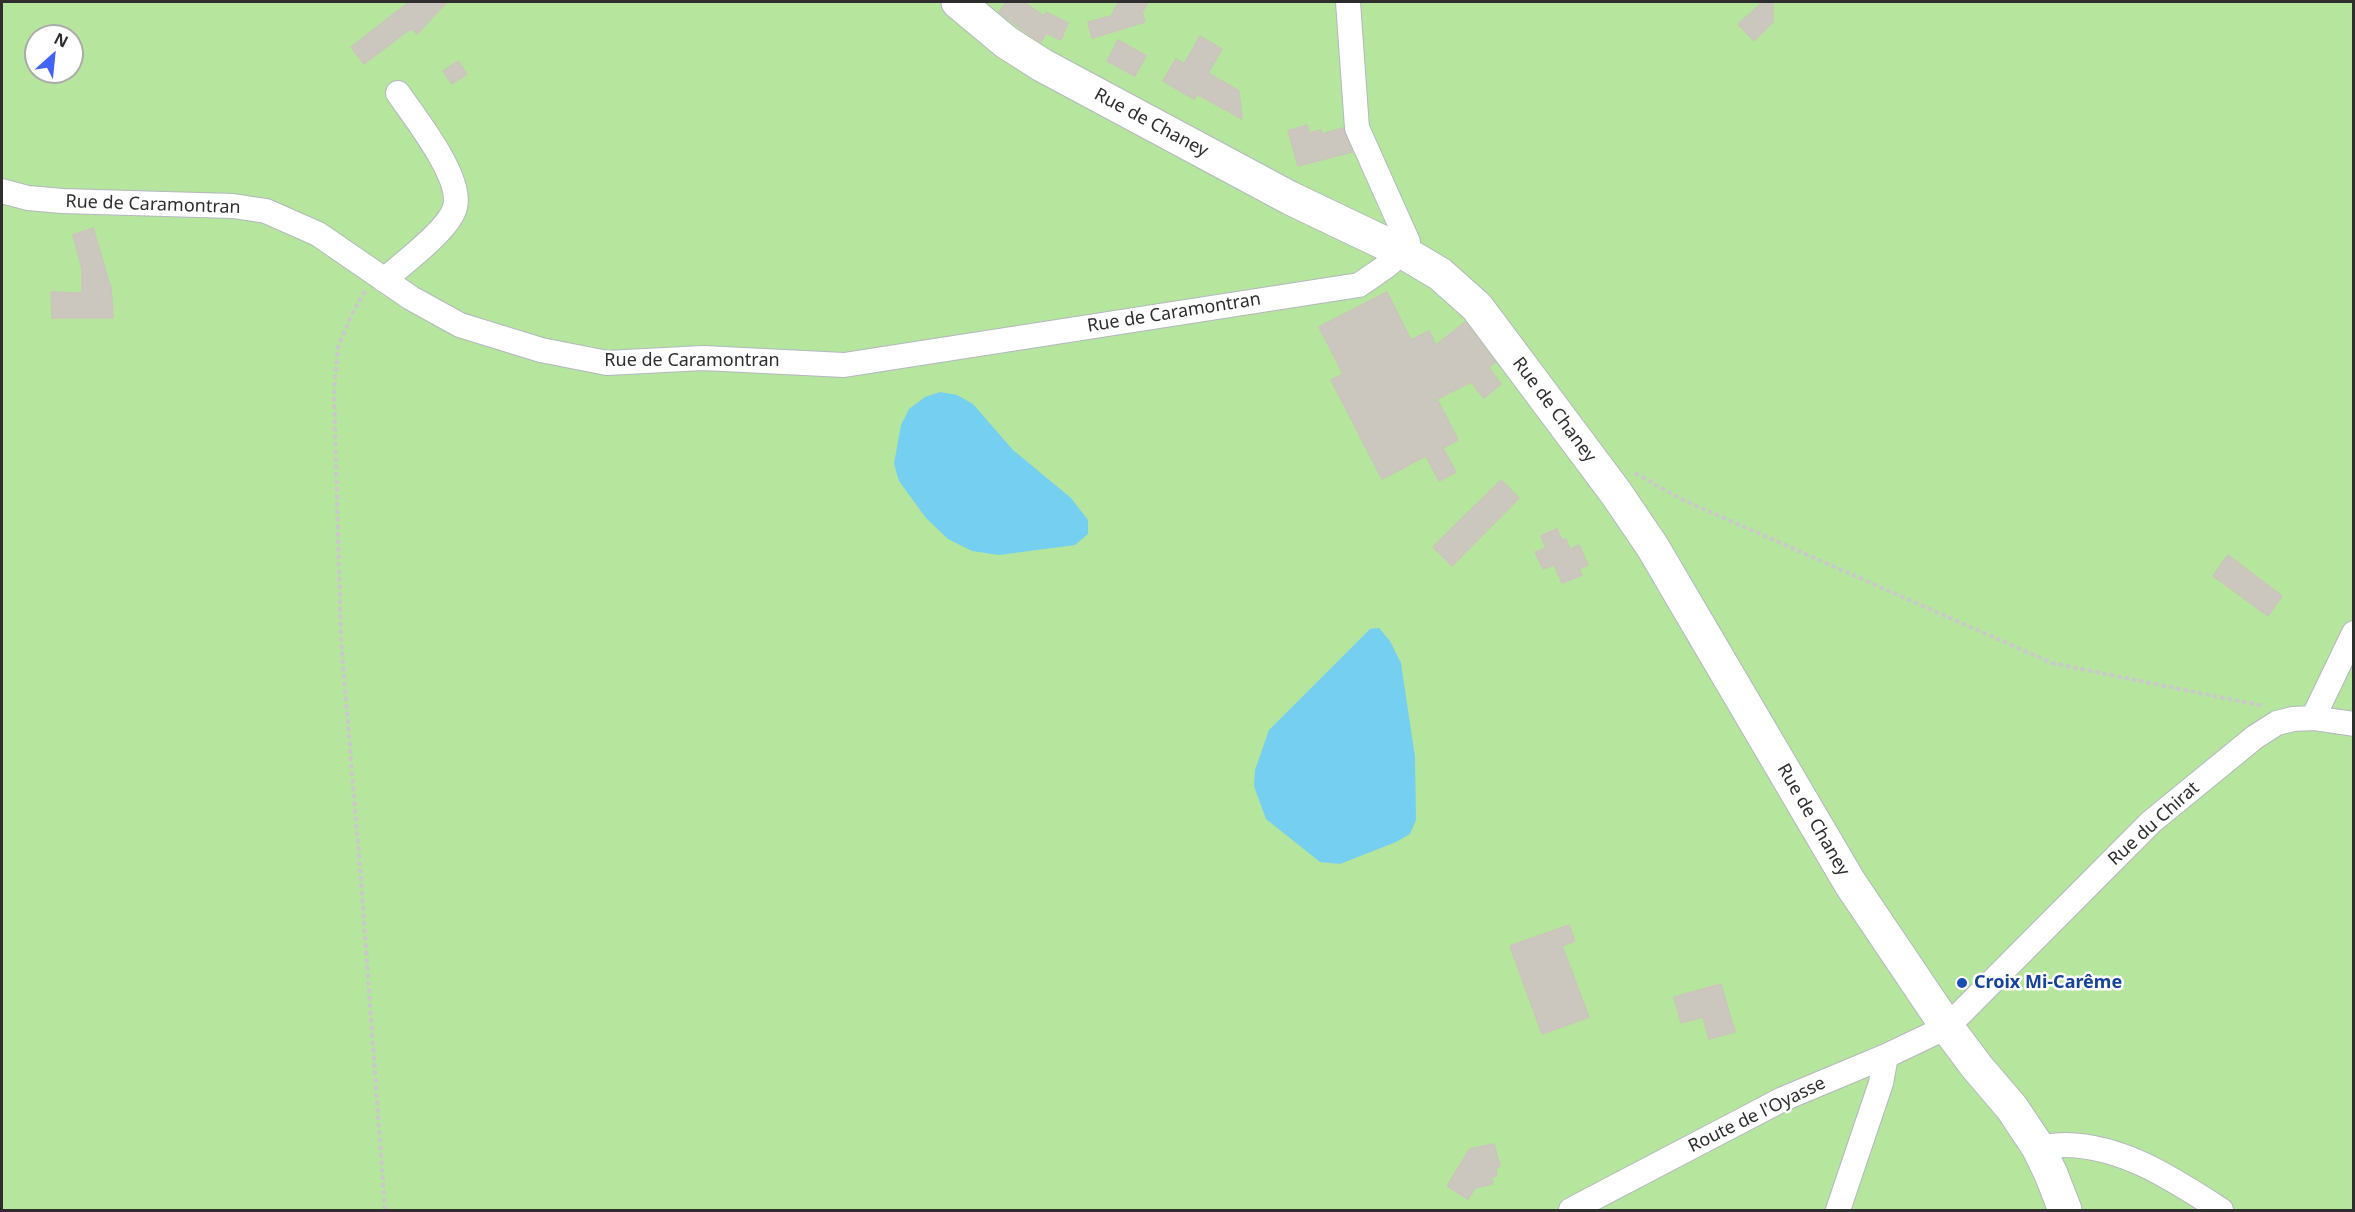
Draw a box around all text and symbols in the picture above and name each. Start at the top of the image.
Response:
north arrow [24,24,84,84]
text: N [50,27,72,52]
street label: Rue de Chaney [1090,84,1212,162]
street label: Rue de Caramontran [65,191,241,219]
street label: Rue de Caramontran [1086,289,1262,337]
street label: Rue de Caramontran [604,350,780,372]
street label: Rue de Chaney [1508,353,1600,467]
street label: Rue de Chaney [1772,760,1854,880]
street label: Rue du Chirat [2104,778,2204,870]
place label: Croix Mi-Carême [1974,972,2122,994]
marker: Croix Mi-Carême [1955,976,1969,990]
street label: Route de l'Oyasse [1685,1072,1829,1158]

